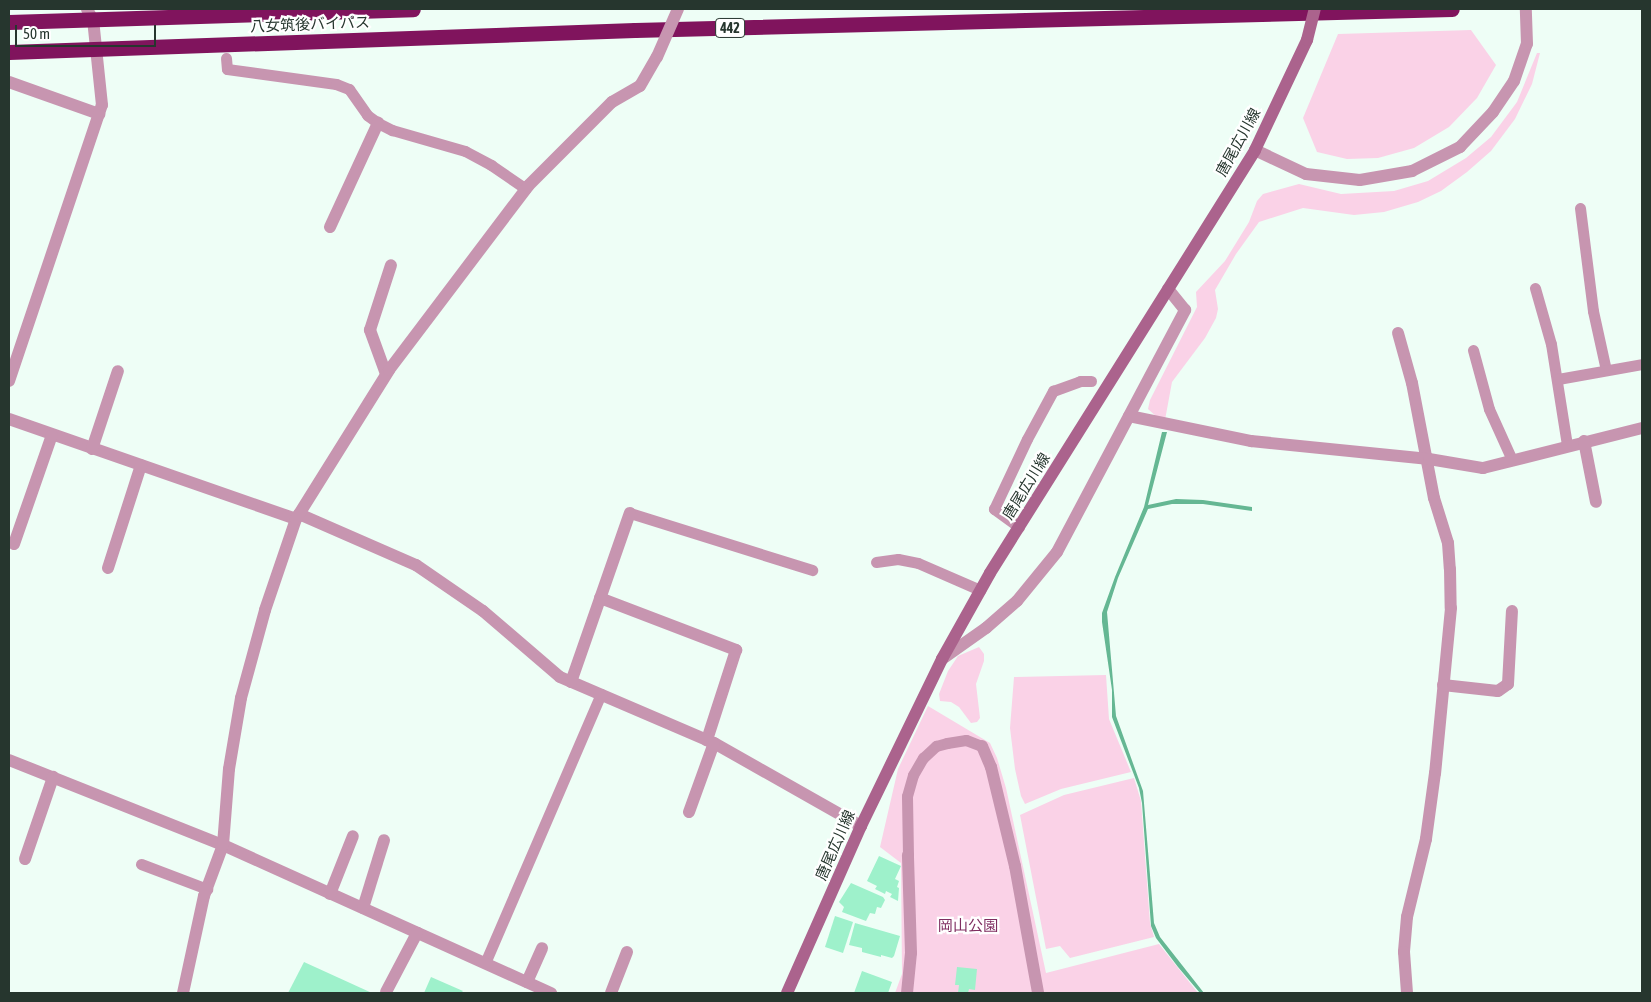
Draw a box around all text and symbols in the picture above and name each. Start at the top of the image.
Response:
street label: 八女筑後バイパス [250,13,370,35]
scale bar [18,15,159,47]
road number: 442 [715,16,745,40]
text: 50 m [23,25,50,42]
street label: 唐尾広川線 [1212,105,1264,179]
street label: 唐尾広川線 [998,449,1054,523]
street label: 唐尾広川線 [812,807,858,883]
park label: 岡山公園 [938,917,998,935]

